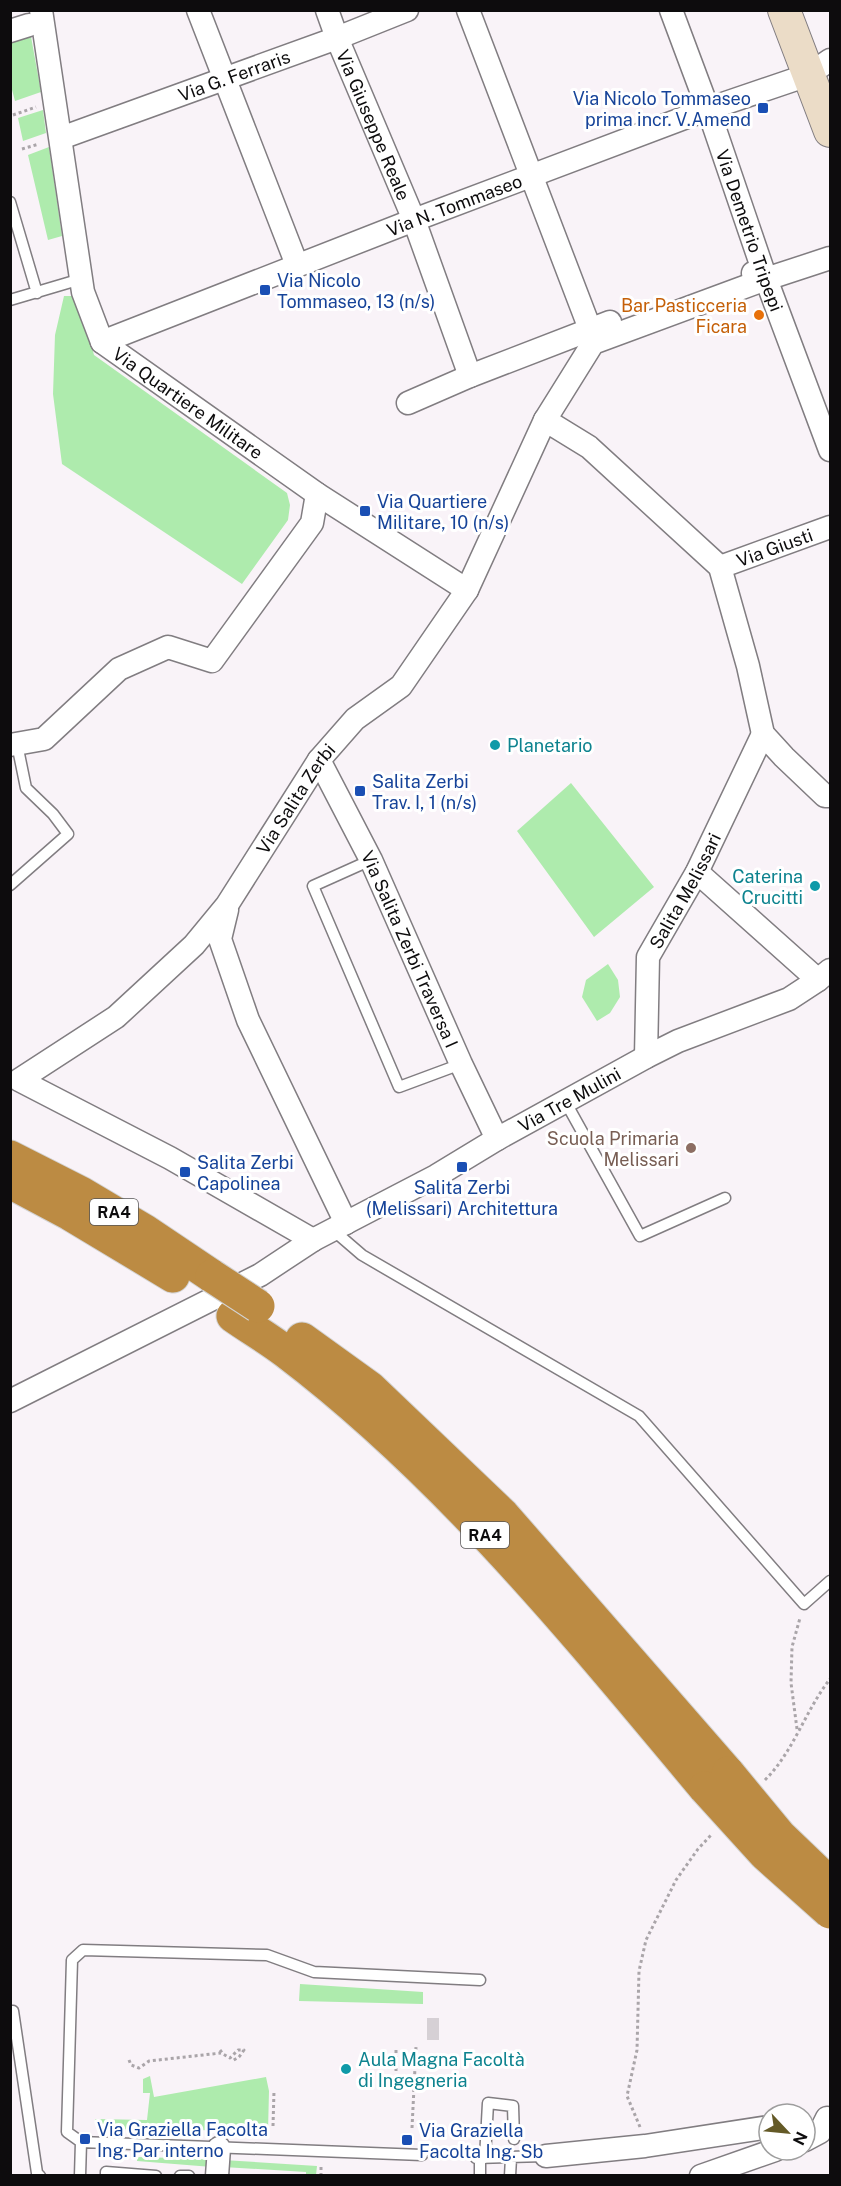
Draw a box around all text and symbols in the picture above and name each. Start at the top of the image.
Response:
street label: Via G. Ferraris [175,45,293,105]
street label: Via Giuseppe Reale [333,46,415,203]
place label: Via Nicolo Tommaseo prima incr. V.Amend [573,88,751,130]
marker: Via Nicolo Tommaseo prima incr. V.Amend [756,101,770,115]
street label: Via Demetrio Tripepi [712,147,788,314]
street label: Via N. Tommaseo [384,170,525,240]
place label: Via Nicolo Tommaseo, 13 (n/s) [277,270,435,312]
marker: Via Nicolo Tommaseo, 13 (n/s) [258,283,272,297]
place label: Bar Pasticceria Ficara [621,295,747,337]
marker: Bar Pasticceria Ficara [752,308,766,322]
street label: Via Quartiere Militare [109,343,267,463]
place label: Via Quartiere Militare, 10 (n/s) [377,491,509,533]
marker: Via Quartiere Militare, 10 (n/s) [358,504,372,518]
street label: Via Giusti [734,524,815,571]
place label: Planetario [507,735,593,756]
marker: Planetario [488,738,502,752]
street label: Via Salita Zerbi [252,739,339,858]
place label: Salita Zerbi Trav. I, 1 (n/s) [372,771,477,813]
marker: Salita Zerbi Trav. I, 1 (n/s) [353,784,367,798]
street label: Salita Melissari [645,829,725,952]
street label: Via Salita Zerbi Traversa I [357,847,463,1051]
place label: Caterina Crucitti [732,866,803,908]
marker: Caterina Crucitti [808,879,822,893]
street label: Via Tre Mulini [514,1063,624,1136]
place label: Scuola Primaria Melissari [547,1128,679,1170]
marker: Scuola Primaria Melissari [684,1141,698,1155]
place label: Salita Zerbi Capolinea [197,1152,294,1194]
marker: Salita Zerbi (Melissari) Architettura [455,1160,469,1174]
marker: Salita Zerbi Capolinea [178,1165,192,1179]
place label: Salita Zerbi (Melissari) Architettura [366,1177,558,1219]
road number: RA4 [90,1199,138,1225]
road number: RA4 [461,1522,509,1548]
place label: Aula Magna Facoltà di Ingegneria [358,2049,525,2091]
marker: Aula Magna Facoltà di Ingegneria [339,2062,353,2076]
north arrow [757,2102,817,2162]
place label: Via Graziella Facolta Ing. Par interno [97,2119,268,2161]
place label: Via Graziella Facolta Ing. Sb [419,2120,543,2162]
text: N [789,2129,811,2148]
marker: Via Graziella Facolta Ing. Par interno [78,2132,92,2146]
marker: Via Graziella Facolta Ing. Sb [400,2133,414,2147]

